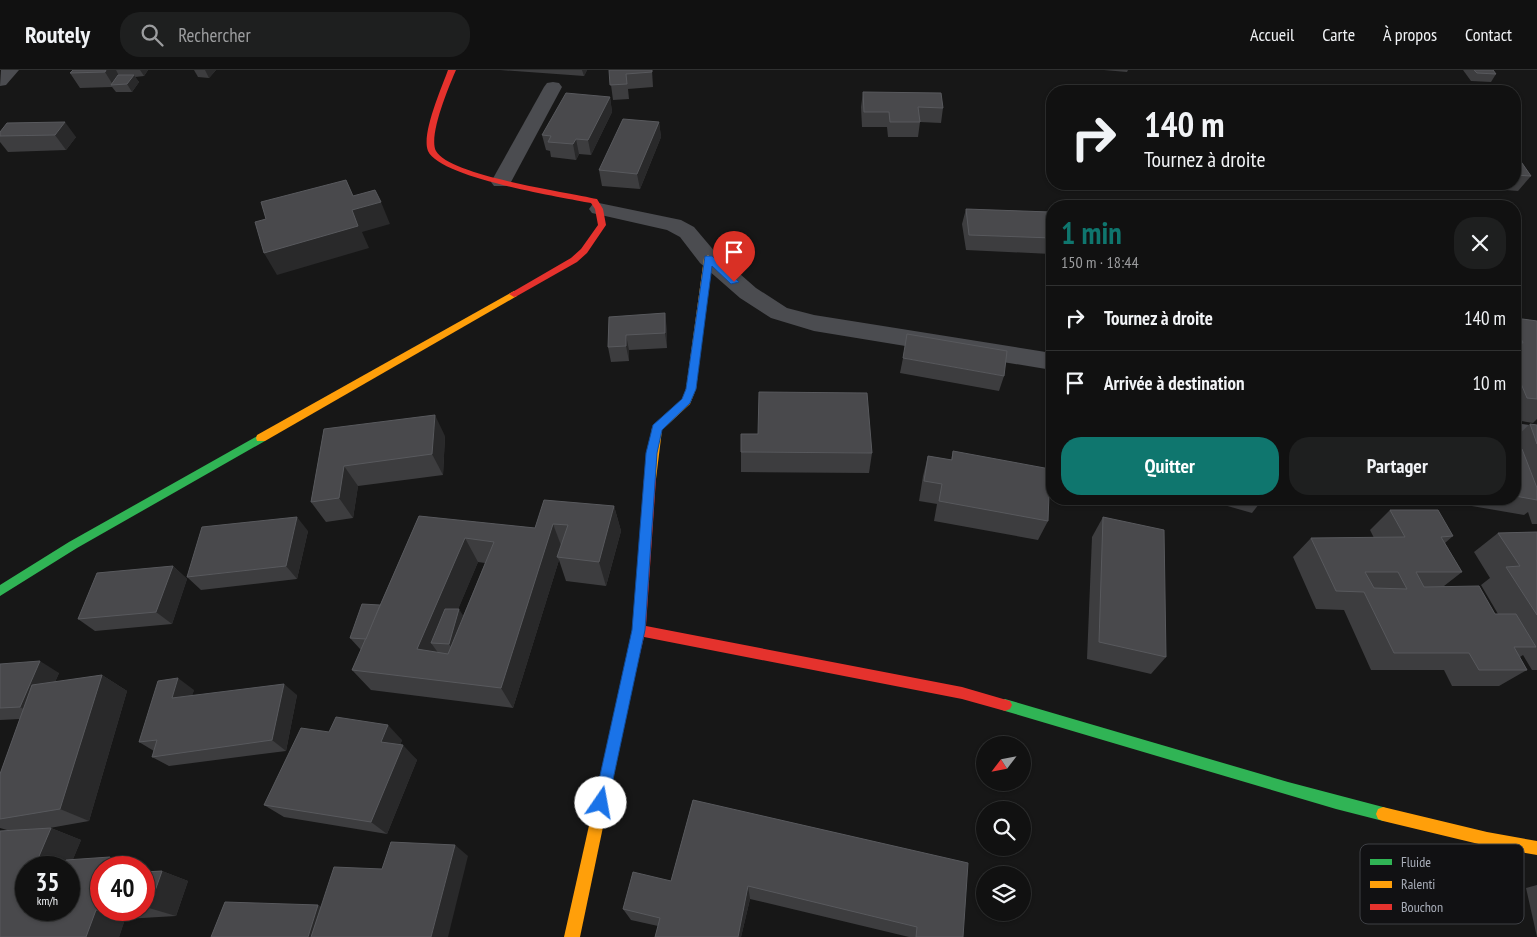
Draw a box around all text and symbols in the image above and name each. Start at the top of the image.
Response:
search box [120,12,470,57]
text: Routely [25,19,90,50]
icon: search [138,21,166,49]
text: Rechercher [178,23,251,47]
text: Accueil [1250,23,1294,46]
text: Carte [1322,23,1355,46]
text: À propos [1383,23,1437,46]
text: Contact [1465,23,1512,46]
text: 140 m [1144,101,1225,147]
icon: right [1061,105,1126,170]
text: Tournez à droite [1144,145,1266,173]
text: 1 min [1061,213,1122,252]
button: close [1454,217,1506,269]
pin [713,231,755,282]
icon: arrive [720,238,748,266]
text: 150 m · 18:44 [1061,252,1139,272]
icon: right [1061,304,1089,332]
text: Tournez à droite [1104,306,1213,330]
text: 140 m [1464,306,1506,330]
icon: arrive [1061,369,1089,397]
text: Arrivée à destination [1104,371,1245,395]
text: 10 m [1473,371,1506,395]
button: Quitter [1061,437,1279,495]
button: Partager [1289,437,1506,495]
north arrow [976,736,1031,791]
map controls [976,736,1031,921]
position arrow [574,776,626,828]
button: search [976,801,1031,856]
legend [1360,844,1524,924]
text: Fluide [1401,853,1431,871]
speed limit sign: 40 [90,856,155,921]
text: 35 [36,866,59,898]
button: layers [976,866,1031,921]
text: Ralenti [1401,875,1435,893]
text: km/h [37,893,58,908]
text: Bouchon [1401,898,1443,916]

